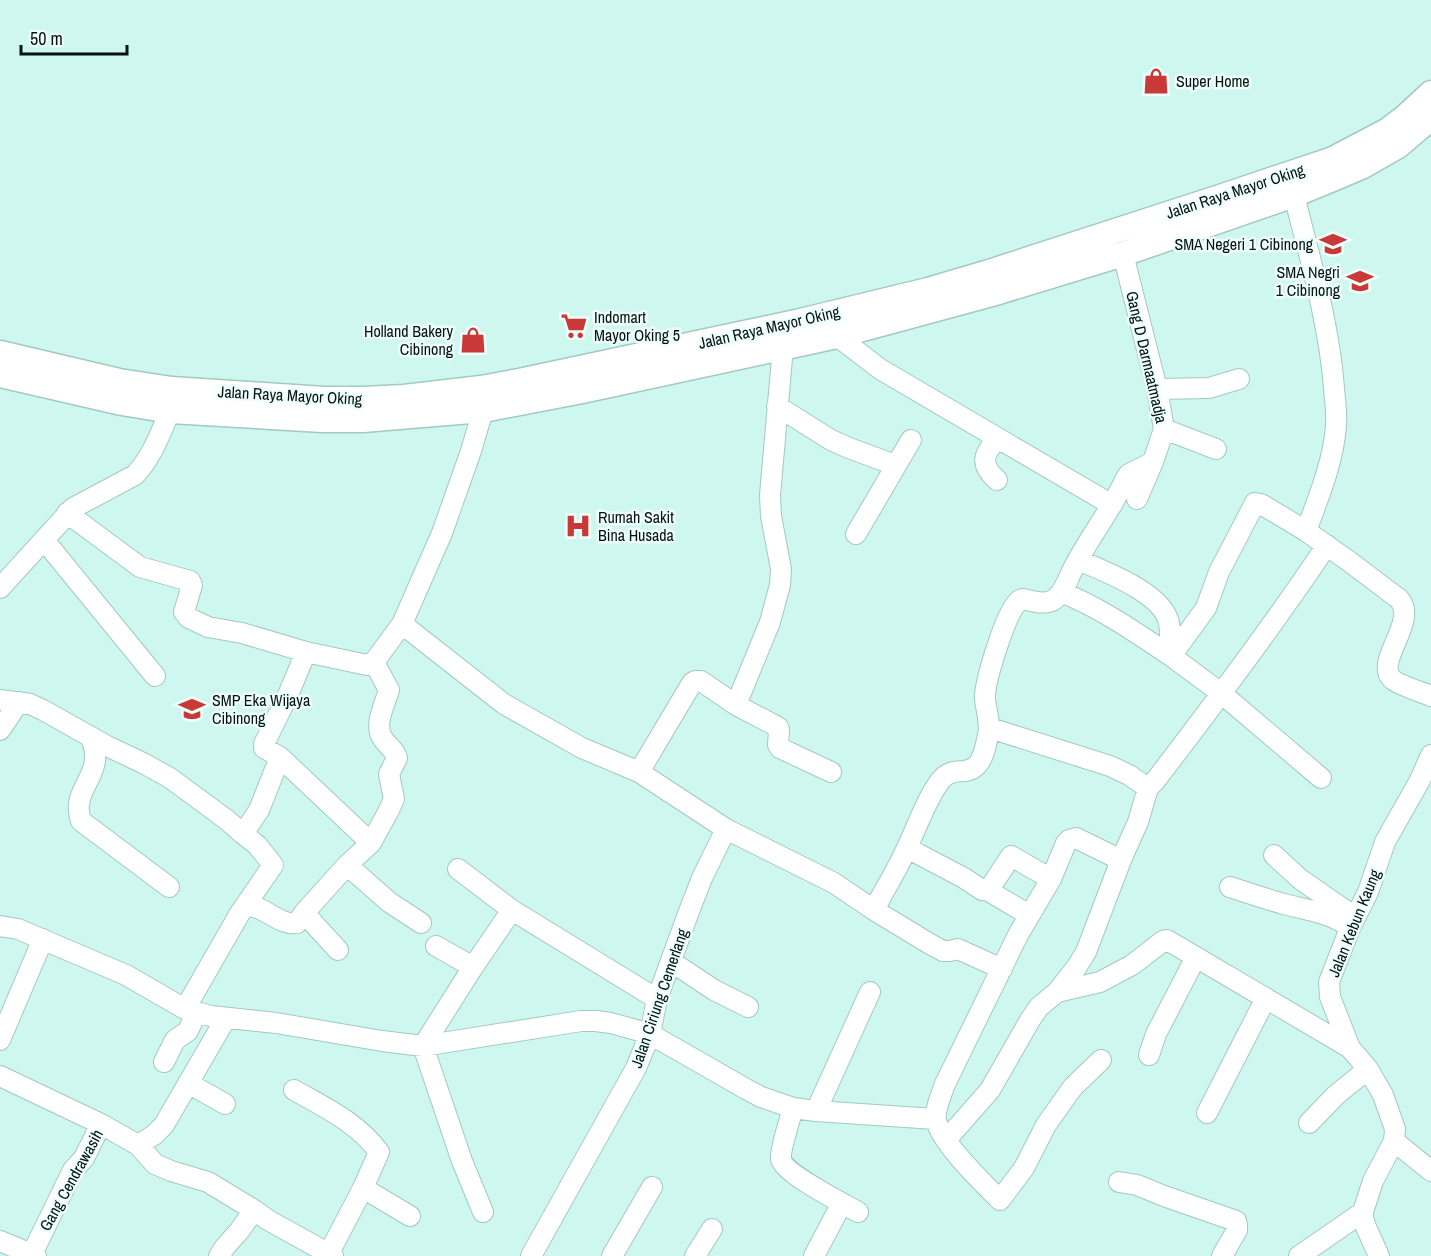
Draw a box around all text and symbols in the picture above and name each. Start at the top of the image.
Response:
scale bar [21,18,128,56]
text: 50 m [30,26,63,51]
shop icon: Super Home [1141,66,1171,96]
place label: Super Home [1176,70,1250,92]
street label: Jalan Raya Mayor Oking [1163,158,1308,224]
school or university icon: SMA Negeri 1 Cibinong [1318,229,1348,259]
place label: SMA Negeri 1 Cibinong [1174,233,1314,255]
place label: SMA Negri 1 Cibinong [1276,261,1341,301]
school or university icon: SMA Negri 1 Cibinong [1345,266,1375,296]
street label: Gang D Darmaatmadja [1121,289,1173,426]
street label: Jalan Raya Mayor Oking [696,300,842,354]
place label: Indomart Mayor Oking 5 [594,306,680,346]
supermarket icon: Indomart Mayor Oking 5 [559,311,589,341]
place label: Holland Bakery Cibinong [364,320,454,360]
shop icon: Holland Bakery Cibinong [458,325,488,355]
street label: Jalan Raya Mayor Oking [217,380,363,410]
place label: Rumah Sakit Bina Husada [598,506,675,546]
hospital icon: Rumah Sakit Bina Husada [563,511,593,541]
place label: SMP Eka Wijaya Cibinong [212,689,311,729]
school or university icon: SMP Eka Wijaya Cibinong [177,694,207,724]
street label: Jalan Kebun Kaung [1322,865,1386,980]
street label: Jalan Ciriung Cemerlang [625,925,693,1071]
street label: Gang Cendrawasih [34,1125,108,1235]

